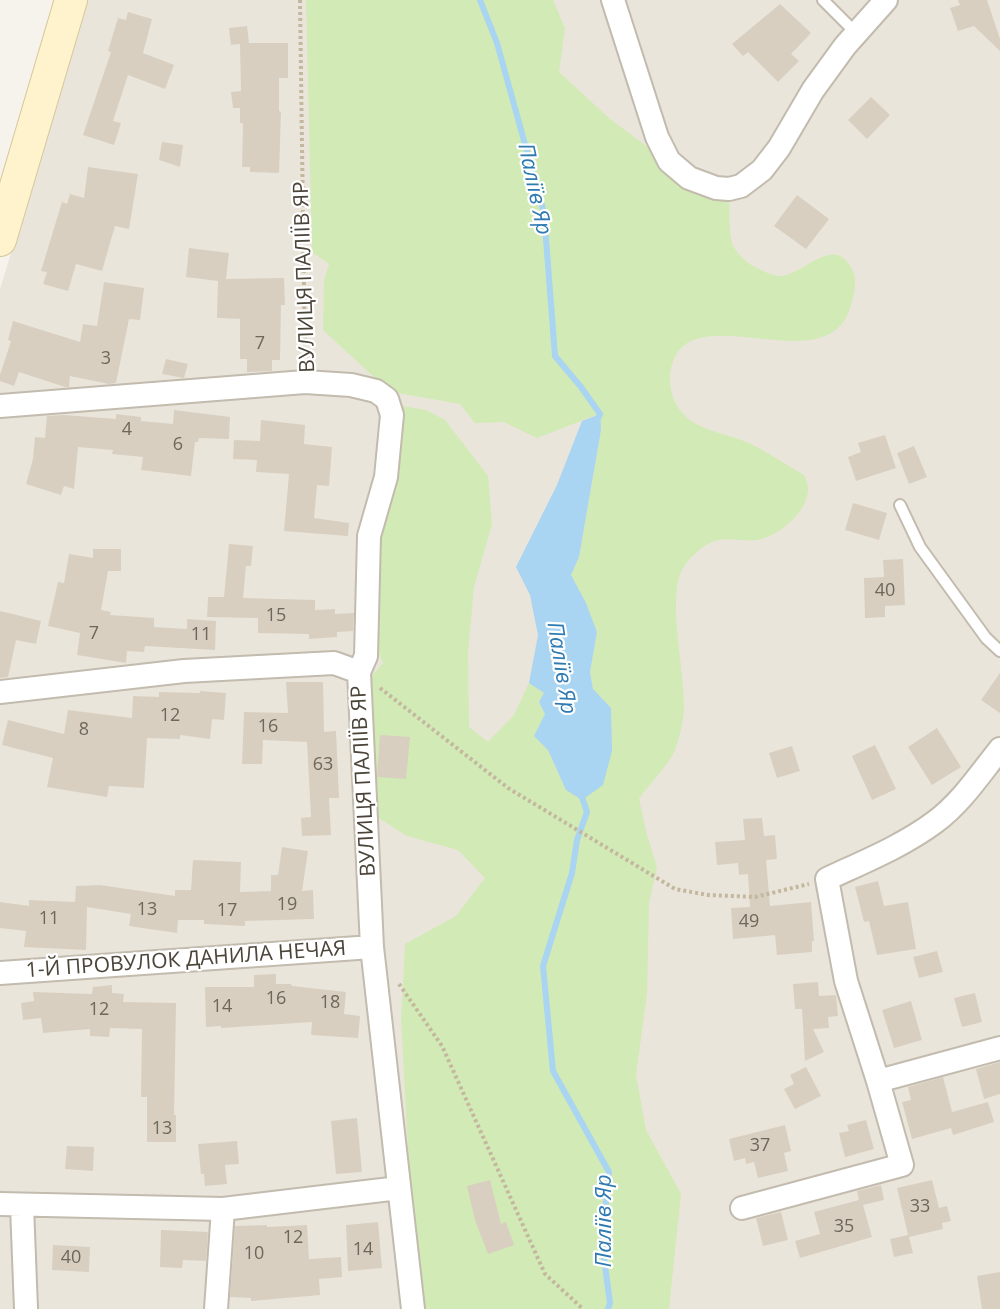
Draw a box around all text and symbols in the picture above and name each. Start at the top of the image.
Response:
water label: Паліїв Яр [511,141,557,237]
street label: ВУЛИЦЯ ПАЛІЇВ ЯР [289,181,321,373]
house number: 7 [255,333,265,355]
house number: 3 [101,348,111,370]
house number: 4 [122,419,132,441]
house number: 6 [173,434,183,456]
house number: 40 [875,580,895,602]
house number: 15 [266,605,286,627]
water label: Паліїв Яр [541,620,581,716]
house number: 7 [89,623,99,645]
house number: 11 [191,624,211,646]
street label: ВУЛИЦЯ ПАЛІЇВ ЯР [346,685,382,877]
house number: 12 [160,705,180,727]
house number: 16 [258,716,278,738]
house number: 8 [79,719,89,741]
house number: 63 [313,754,333,776]
house number: 19 [277,894,297,916]
house number: 13 [137,899,157,921]
house number: 17 [217,900,237,922]
house number: 11 [39,908,59,930]
house number: 49 [739,911,759,933]
street label: 1-Й ПРОВУЛОК ДАНИЛА НЕЧАЯ [25,936,347,984]
house number: 16 [266,988,286,1010]
house number: 18 [320,992,340,1014]
house number: 14 [212,996,232,1018]
house number: 12 [89,999,109,1021]
house number: 13 [152,1118,172,1140]
house number: 37 [750,1135,770,1157]
water label: Паліїв Яр [592,1174,618,1268]
house number: 33 [910,1196,930,1218]
house number: 35 [834,1216,854,1238]
house number: 12 [283,1227,303,1249]
house number: 14 [353,1239,373,1261]
house number: 10 [244,1243,264,1265]
house number: 40 [61,1247,81,1269]

